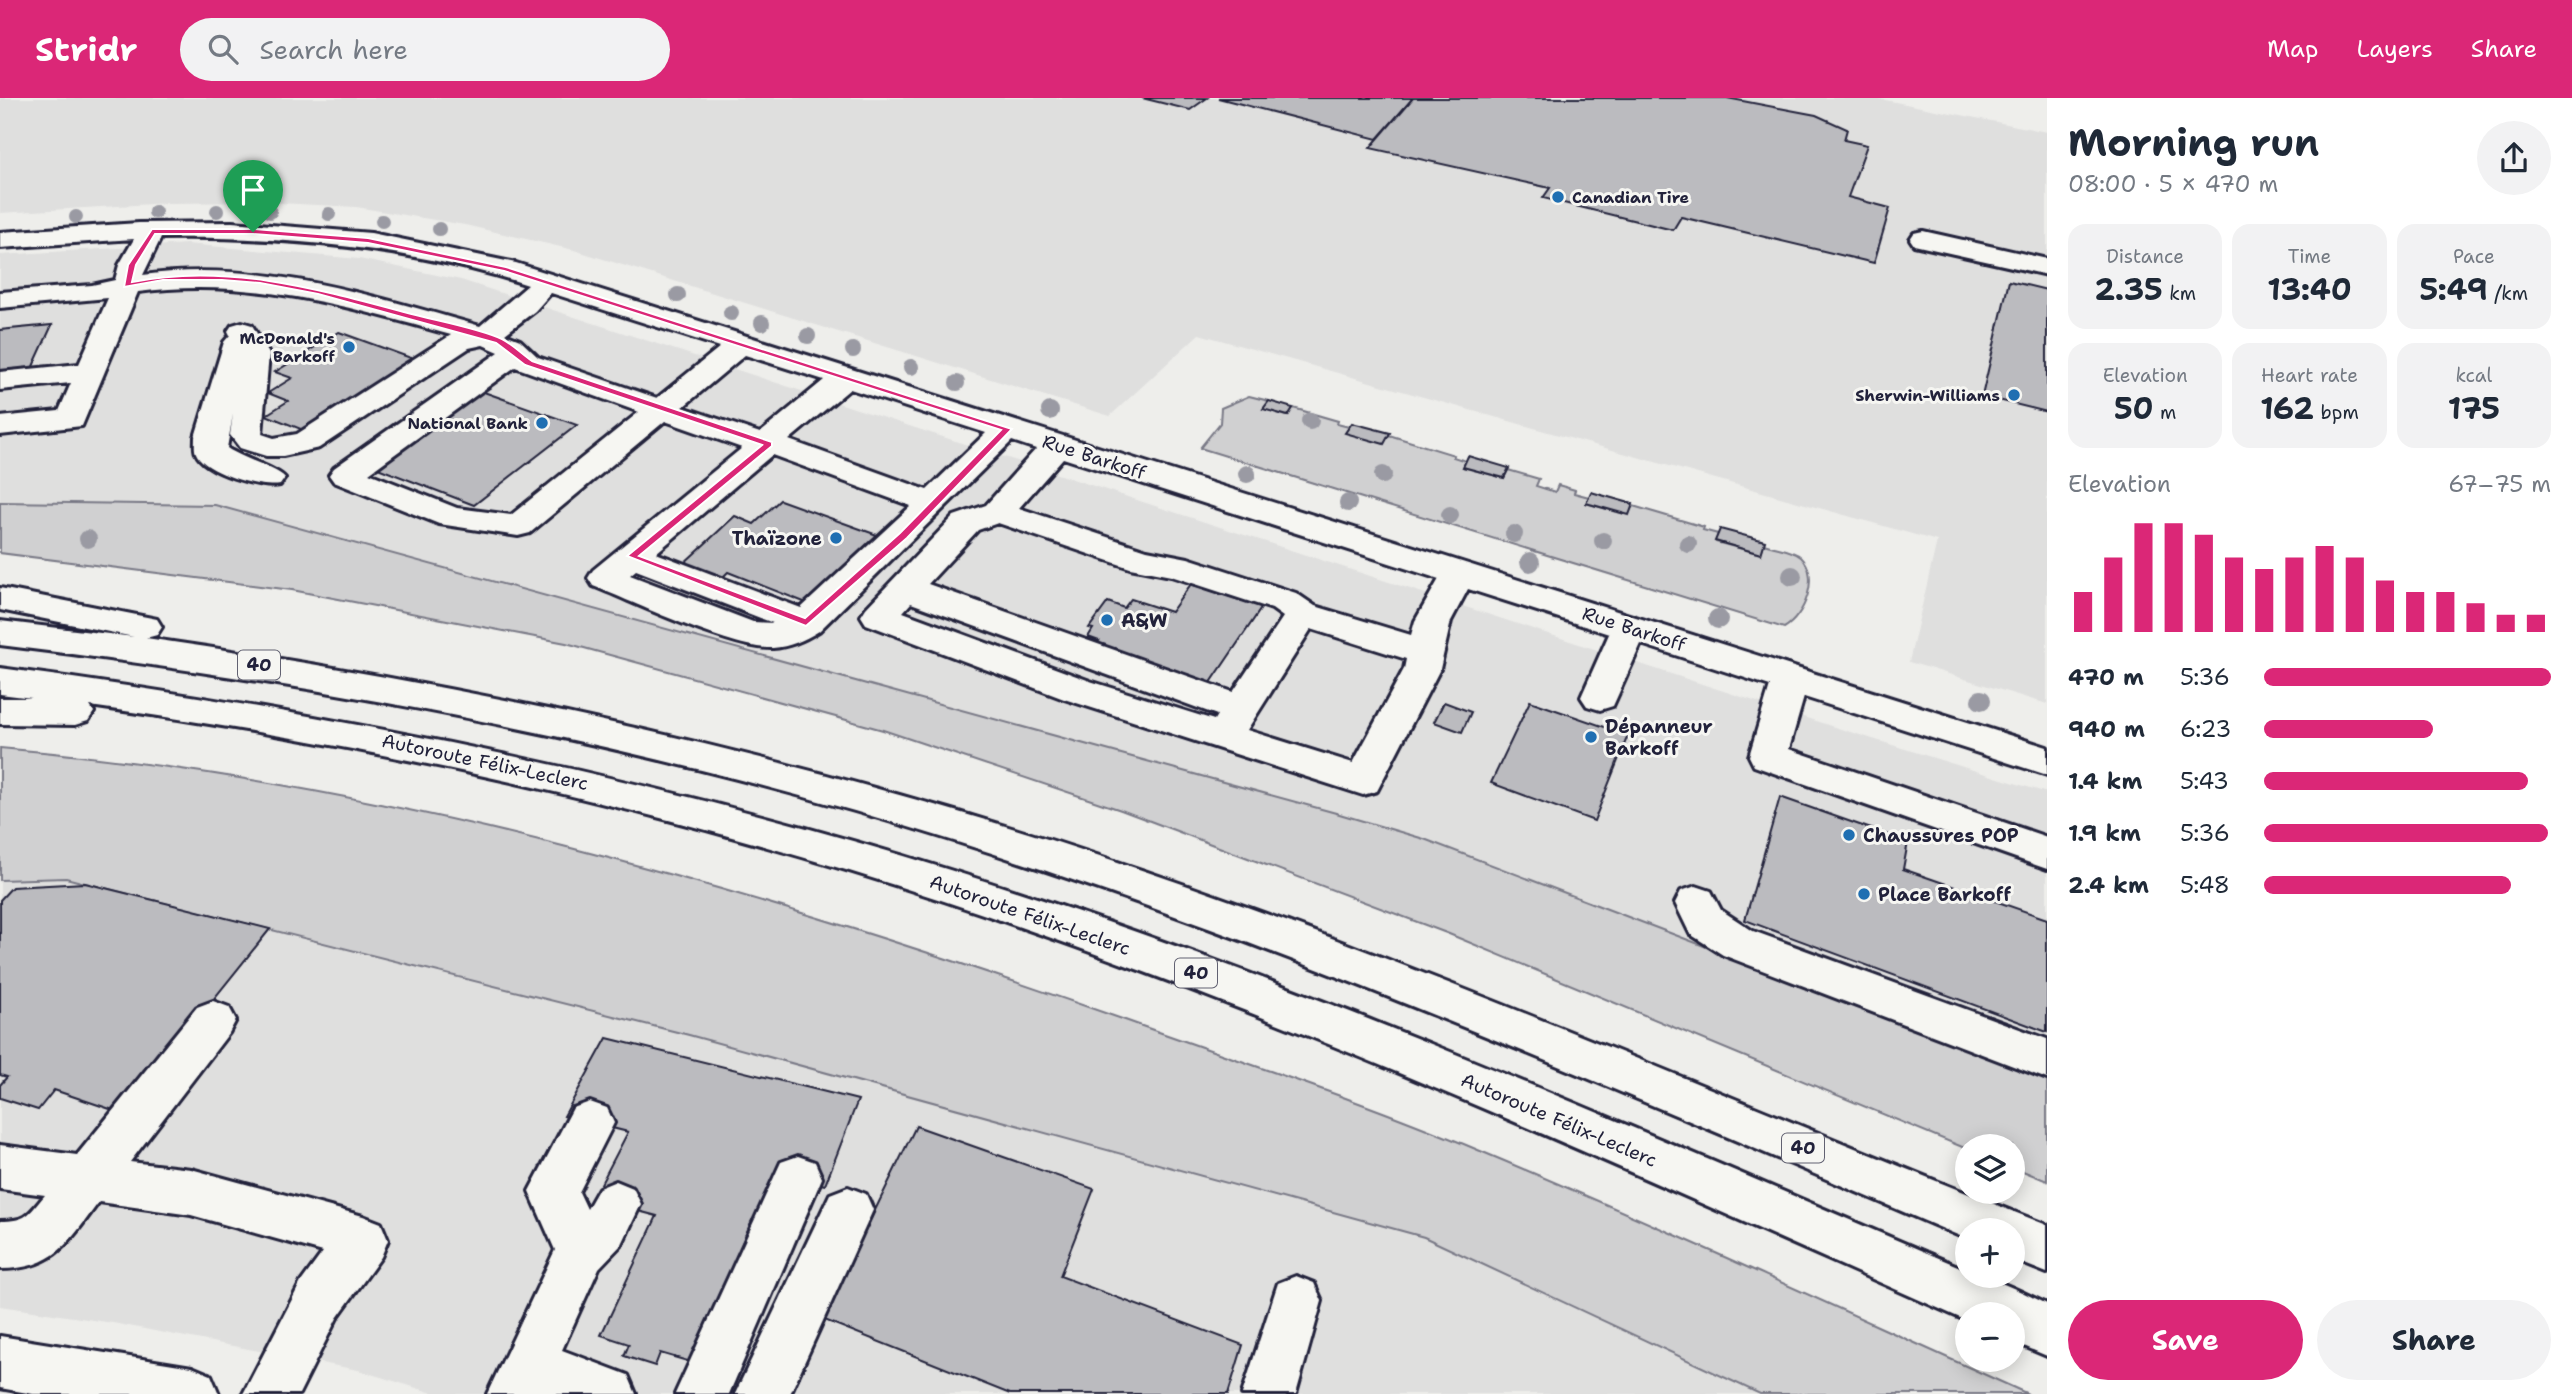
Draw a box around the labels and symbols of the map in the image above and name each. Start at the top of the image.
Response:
pin [223,160,283,232]
place label: Canadian Tire [1572,187,1690,208]
marker: Canadian Tire [1550,189,1566,205]
place label: McDonald's Barkoff [240,328,335,367]
marker: McDonald's Barkoff [341,339,357,355]
place label: Sherwin-Williams [1855,385,2000,406]
marker: Sherwin-Williams [2006,387,2022,403]
place label: National Bank [407,413,528,434]
marker: National Bank [534,415,550,431]
street label: Rue Barkoff [1039,429,1150,486]
place label: Thaïzone [732,526,822,551]
marker: Thaïzone [828,530,844,546]
street label: Rue Barkoff [1579,601,1690,658]
place label: A&W [1121,608,1168,633]
marker: A&W [1099,612,1115,628]
road number: 40 [238,650,280,680]
place label: Dépanneur Barkoff [1605,714,1713,761]
street label: Autoroute Félix-Leclerc [379,728,591,796]
marker: Dépanneur Barkoff [1583,729,1599,745]
place label: Chaussures POP [1863,823,2019,848]
marker: Chaussures POP [1841,827,1857,843]
street label: Autoroute Félix-Leclerc [926,869,1134,961]
place label: Place Barkoff [1878,882,2012,907]
marker: Place Barkoff [1856,886,1872,902]
road number: 40 [1175,958,1217,988]
street label: Autoroute Félix-Leclerc [1457,1067,1661,1173]
road number: 40 [1782,1134,1824,1162]

